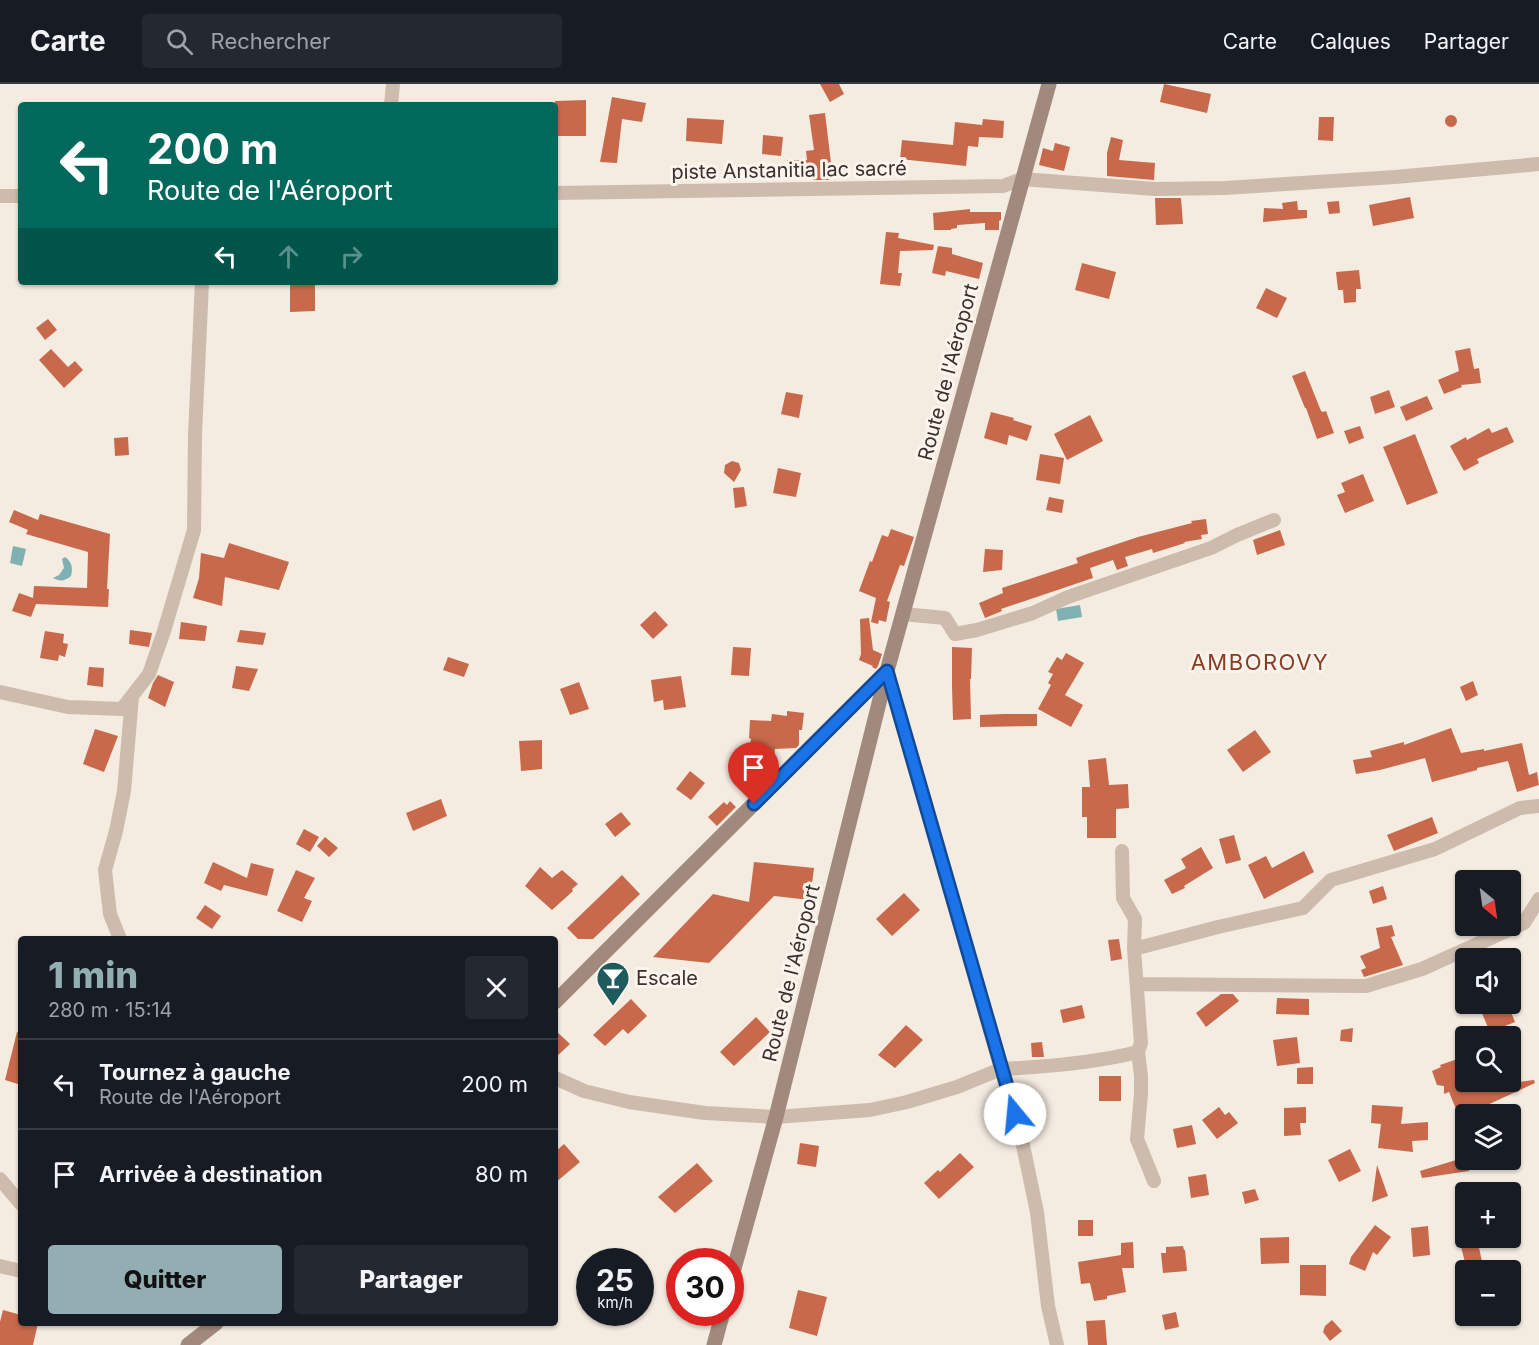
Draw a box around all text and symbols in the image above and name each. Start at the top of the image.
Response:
search box [142,14,562,68]
text: Carte [30,24,106,58]
icon: search [163,25,196,58]
text: Rechercher [211,28,330,54]
text: Carte [1223,29,1277,54]
text: Calques [1310,29,1391,54]
text: Partager [1424,29,1509,54]
text: 200 m [147,123,278,174]
icon: left [48,126,126,204]
street label: piste Anstanitia lac sacré [671,156,907,184]
text: Route de l'Aéroport [147,174,393,207]
icon: left [209,240,242,273]
icon: ahead [272,240,305,273]
icon: right [335,240,368,273]
street label: Route de l'Aéroport [913,281,983,463]
district label: AMBOROVY [1191,649,1329,675]
pin [728,742,779,804]
icon: arrive [737,751,770,784]
north arrow [1455,870,1521,936]
map controls [1455,870,1521,1326]
street label: Route de l'Aéroport [757,881,825,1064]
button: sound [1455,948,1521,1014]
text: 1 min [48,953,138,997]
button: close [465,956,528,1019]
bar icon: Escale [595,960,631,1007]
place label: Escale [636,966,698,990]
text: 280 m · 15:14 [48,998,172,1022]
button: search [1455,1026,1521,1092]
text: Tournez à gauche [99,1059,291,1085]
icon: left [48,1068,81,1101]
text: 200 m [461,1071,528,1097]
position arrow [983,1082,1047,1146]
text: Route de l'Aéroport [99,1085,281,1109]
button: layers [1455,1104,1521,1170]
icon: arrive [48,1158,81,1191]
text: Arrivée à destination [99,1161,323,1187]
text: 80 m [475,1161,528,1187]
button: + [1455,1182,1521,1248]
button: Quitter [48,1245,282,1314]
button: Partager [294,1245,528,1314]
speed limit sign: 30 [666,1248,744,1326]
button: − [1455,1260,1521,1326]
text: 25 [596,1262,634,1298]
text: km/h [597,1293,633,1312]

